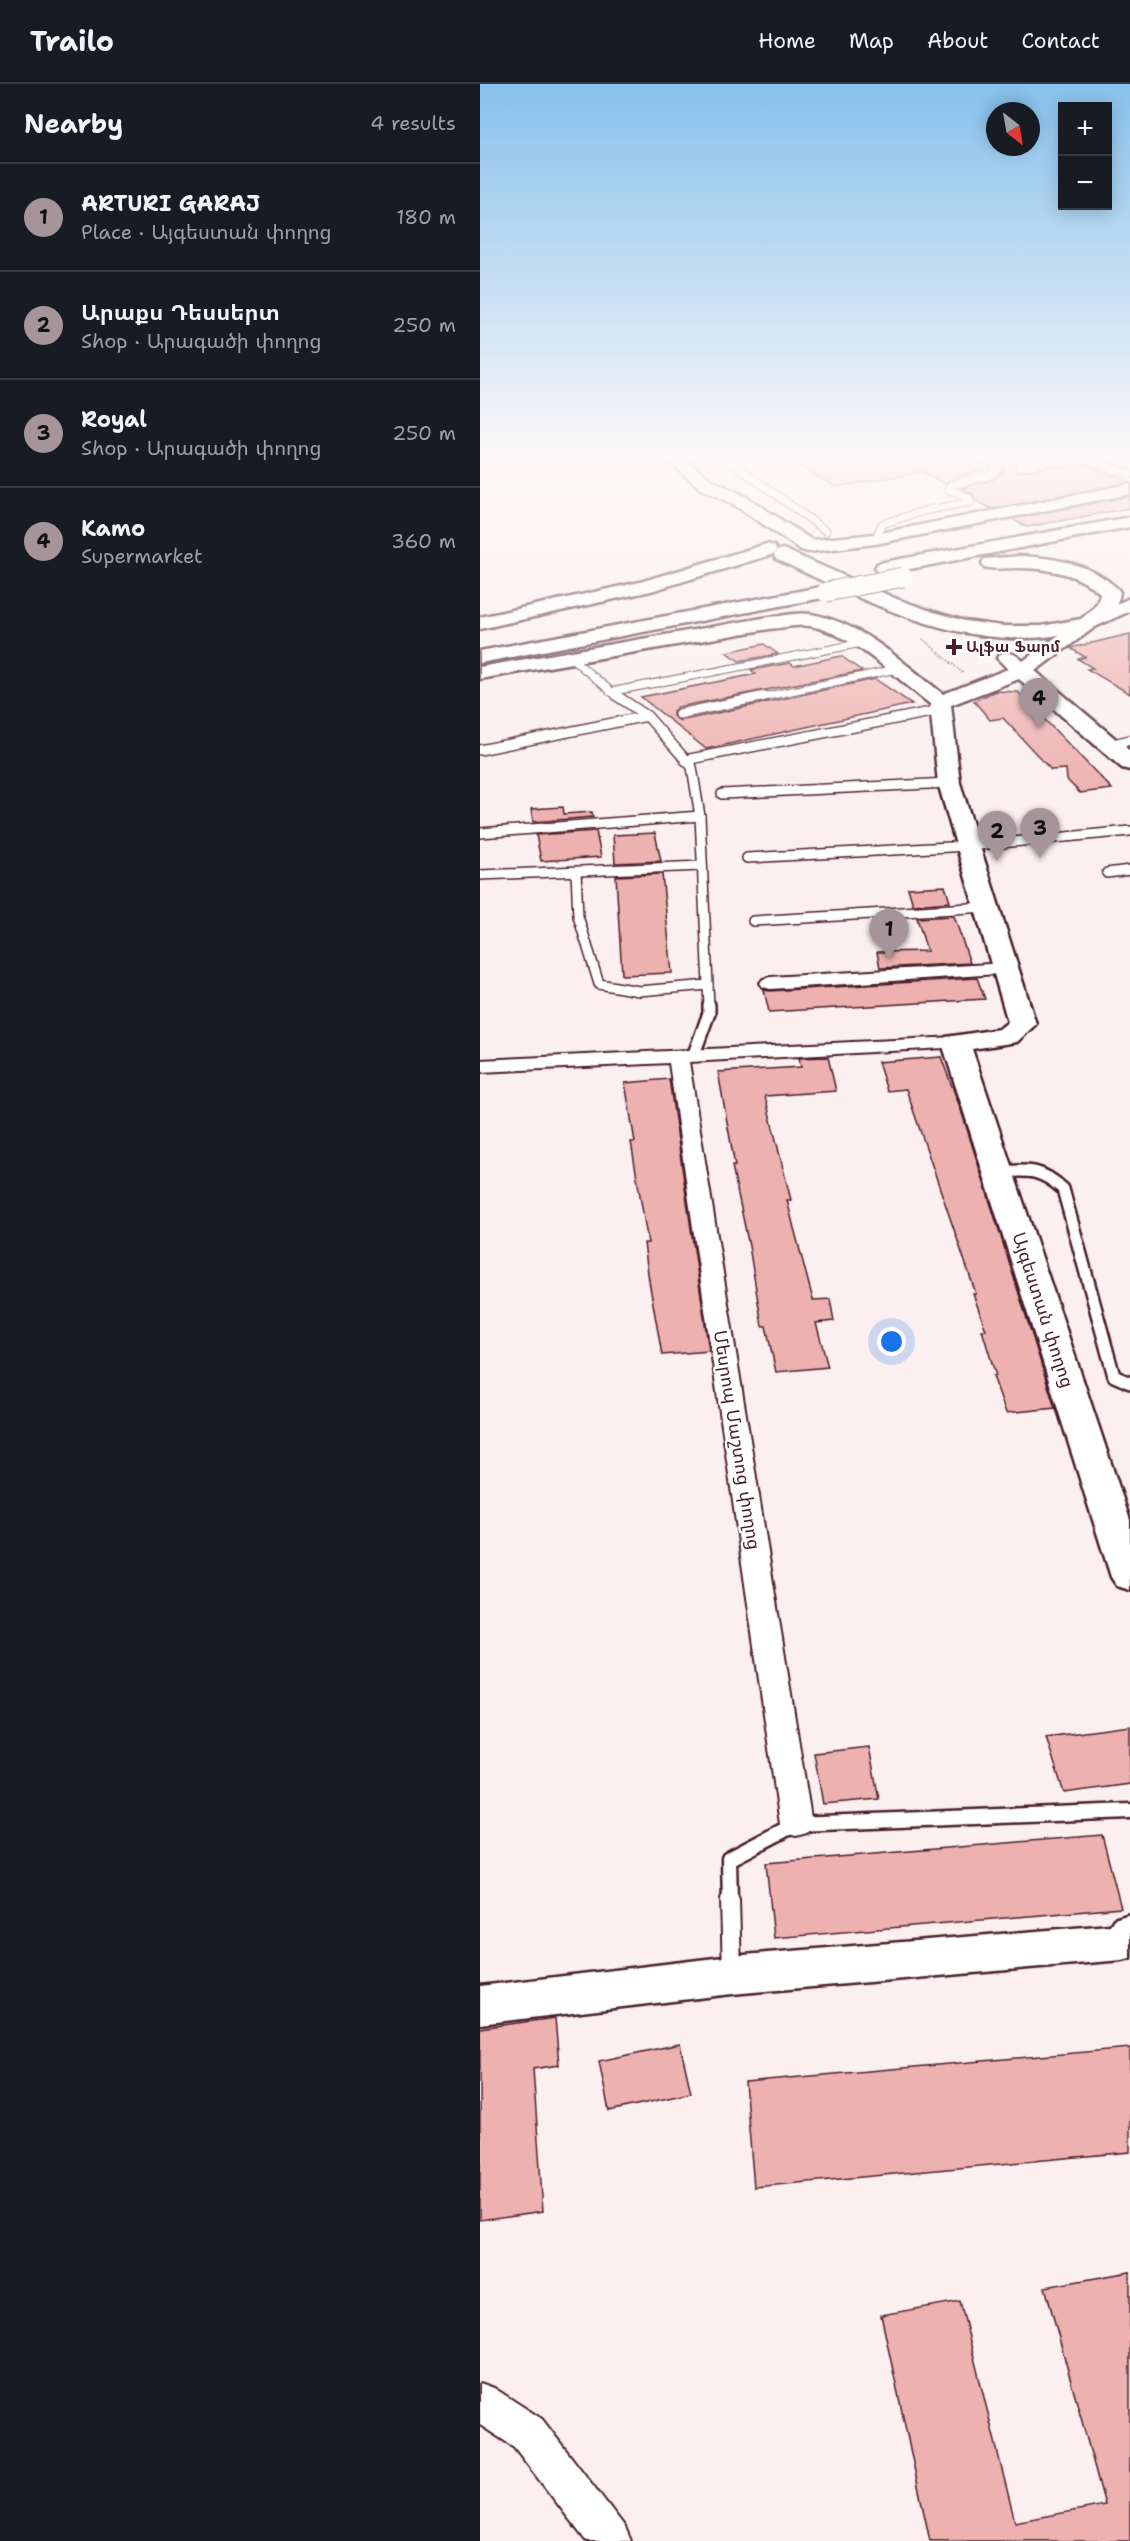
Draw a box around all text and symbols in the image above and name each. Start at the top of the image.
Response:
text: Trailo [30,22,114,60]
text: Home [758,27,816,55]
text: Map [849,27,894,55]
text: About [927,27,988,55]
text: Contact [1021,27,1100,55]
north arrow [986,102,1040,156]
map controls [1058,102,1112,210]
button: + [1058,102,1112,156]
text: Nearby [24,106,123,141]
text: 4 results [370,110,456,136]
button: − [1058,156,1112,210]
text: ARTURI GARAJ [81,189,260,218]
text: 1 [39,204,48,230]
text: 180 m [396,204,456,230]
text: Place · Այգեստան փողոց [81,219,332,245]
text: Արաքս Դեսսերտ [81,298,280,327]
text: 2 [37,312,51,338]
text: 250 m [392,312,456,338]
text: Shop · Արագածի փողոց [81,328,322,354]
text: Royal [81,405,147,434]
text: 3 [37,420,51,446]
text: 250 m [392,420,456,446]
text: Shop · Արագածի փողոց [81,435,322,461]
text: Kamo [81,514,145,543]
text: 4 [37,528,51,554]
text: 360 m [391,528,456,554]
text: Supermarket [81,543,203,569]
place label: Ալֆա Ֆարմ [966,637,1060,657]
marker: Ալֆա Ֆարմ [947,640,961,654]
pin: 4 [1020,678,1058,728]
pin: 3 [1020,808,1060,858]
pin: 2 [978,812,1016,861]
pin: 1 [870,910,908,959]
street label: Այգեստան փողոց [1007,1229,1079,1391]
your location [877,1327,906,1356]
street label: Մեսրոպ Մաշտոց փողոց [708,1329,766,1551]

